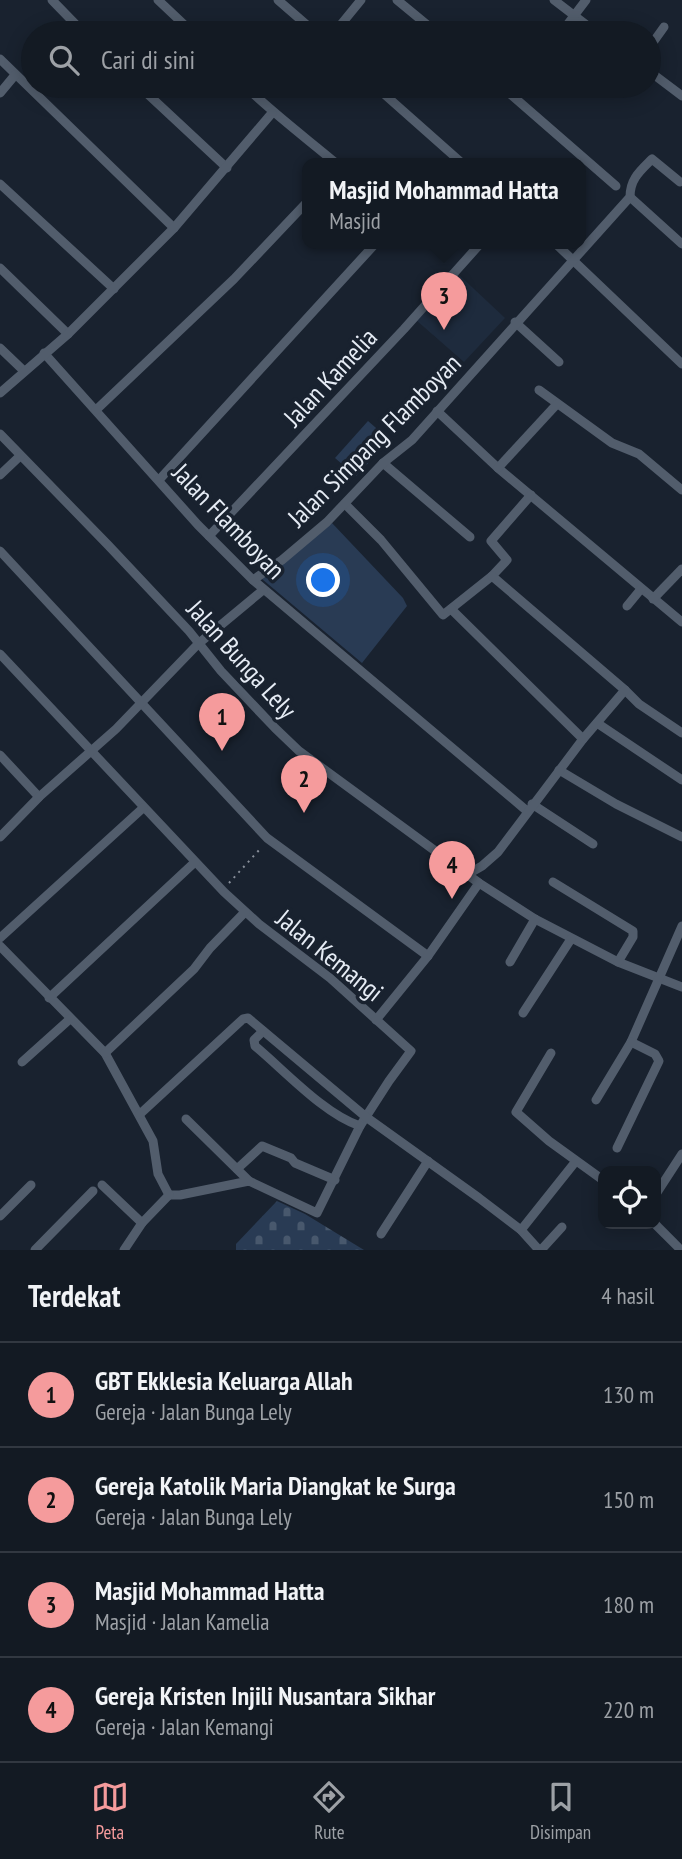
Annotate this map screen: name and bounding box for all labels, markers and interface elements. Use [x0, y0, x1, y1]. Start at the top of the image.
search box [21, 21, 661, 98]
icon: search [45, 41, 83, 79]
text: Cari di sini [101, 43, 195, 76]
popup [302, 158, 586, 249]
text: Masjid Mohammad Hatta [329, 173, 559, 206]
text: Masjid [329, 206, 381, 235]
pin: 3 [421, 272, 467, 330]
street label: Jalan Kamelia [275, 321, 384, 434]
street label: Jalan Simpang Flamboyan [280, 346, 468, 534]
street label: Jalan Flamboyan [165, 456, 292, 586]
your location [306, 563, 340, 597]
street label: Jalan Bunga Lely [179, 592, 304, 725]
pin: 1 [199, 693, 245, 751]
pin: 2 [281, 755, 327, 813]
pin: 4 [429, 841, 475, 899]
street label: Jalan Kemangi [269, 901, 390, 1008]
map controls [598, 1166, 661, 1229]
button: locate [598, 1166, 661, 1229]
text: Terdekat [28, 1276, 120, 1315]
text: 4 hasil [601, 1281, 654, 1310]
text: GBT Ekklesia Keluarga Allah [95, 1364, 353, 1397]
text: 1 [46, 1380, 57, 1409]
text: 130 m [603, 1380, 654, 1409]
text: Gereja · Jalan Bunga Lely [95, 1397, 292, 1426]
text: Gereja Katolik Maria Diangkat ke Surga [95, 1469, 456, 1502]
text: 2 [46, 1485, 57, 1514]
text: 150 m [603, 1485, 654, 1514]
text: Gereja · Jalan Bunga Lely [95, 1502, 292, 1531]
text: Masjid Mohammad Hatta [95, 1574, 324, 1607]
text: 3 [46, 1590, 57, 1619]
text: 180 m [603, 1590, 654, 1619]
text: Masjid · Jalan Kamelia [95, 1607, 270, 1636]
text: Gereja Kristen Injili Nusantara Sikhar [95, 1679, 435, 1712]
text: 4 [46, 1695, 57, 1724]
text: 220 m [603, 1695, 654, 1724]
text: Gereja · Jalan Kemangi [95, 1712, 274, 1741]
tab: Peta [91, 1778, 129, 1844]
tab: Rute [310, 1778, 348, 1844]
tab: Disimpan [530, 1778, 591, 1844]

